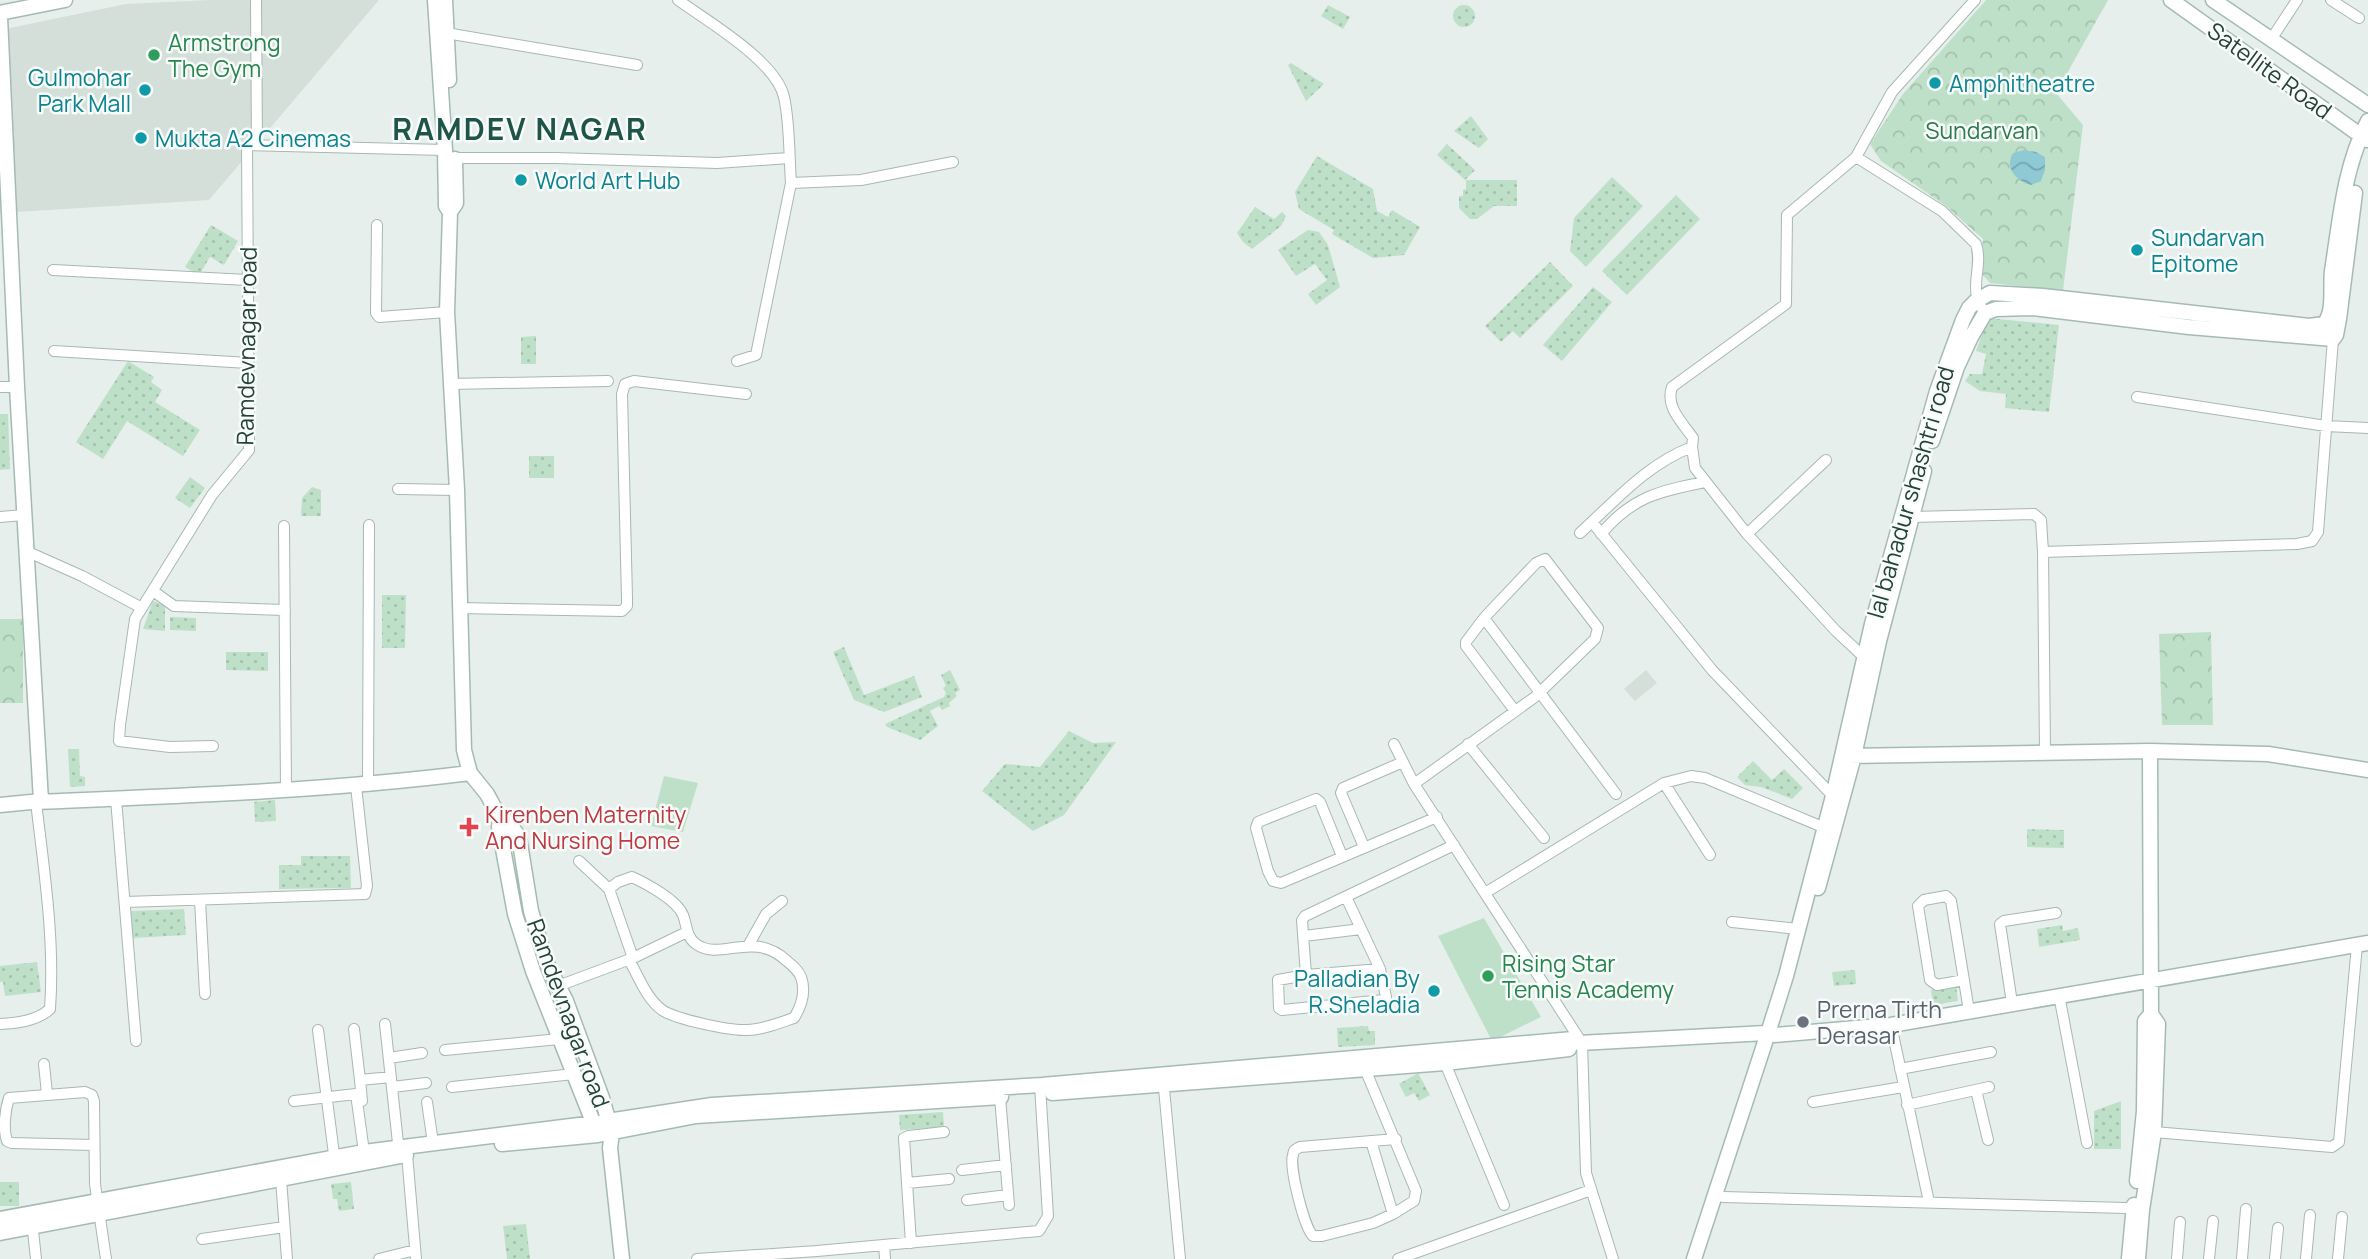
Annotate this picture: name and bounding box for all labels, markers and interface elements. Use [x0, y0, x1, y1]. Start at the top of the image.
street label: Satellite Road [2201, 14, 2339, 126]
place label: Armstrong The Gym [168, 26, 281, 84]
marker: Armstrong The Gym [146, 47, 162, 63]
place label: Gulmohar Park Mall [28, 61, 131, 119]
place label: Amphitheatre [1949, 67, 2095, 99]
marker: Amphitheatre [1927, 75, 1943, 91]
marker: Gulmohar Park Mall [137, 82, 153, 98]
district label: RAMDEV NAGAR [392, 108, 648, 149]
park label: Sundarvan [1925, 114, 2039, 146]
place label: Mukta A2 Cinemas [155, 122, 351, 154]
marker: Mukta A2 Cinemas [133, 130, 149, 146]
place label: World Art Hub [535, 164, 680, 196]
marker: World Art Hub [513, 172, 529, 188]
place label: Sundarvan Epitome [2151, 221, 2265, 279]
marker: Sundarvan Epitome [2129, 242, 2145, 258]
street label: Ramdevnagar road [228, 246, 264, 446]
street label: lal bahadur shashtri road [1859, 362, 1961, 622]
place label: Kirenben Maternity And Nursing Home [485, 798, 686, 856]
marker: Kirenben Maternity And Nursing Home [459, 817, 479, 837]
street label: Ramdevnagar road [520, 914, 618, 1112]
place label: Rising Star Tennis Academy [1502, 947, 1674, 1005]
place label: Palladian By R.Sheladia [1294, 962, 1420, 1020]
marker: Rising Star Tennis Academy [1480, 968, 1496, 984]
marker: Palladian By R.Sheladia [1426, 983, 1442, 999]
place label: Prerna Tirth Derasar [1817, 993, 1942, 1051]
marker: Prerna Tirth Derasar [1795, 1014, 1811, 1030]

